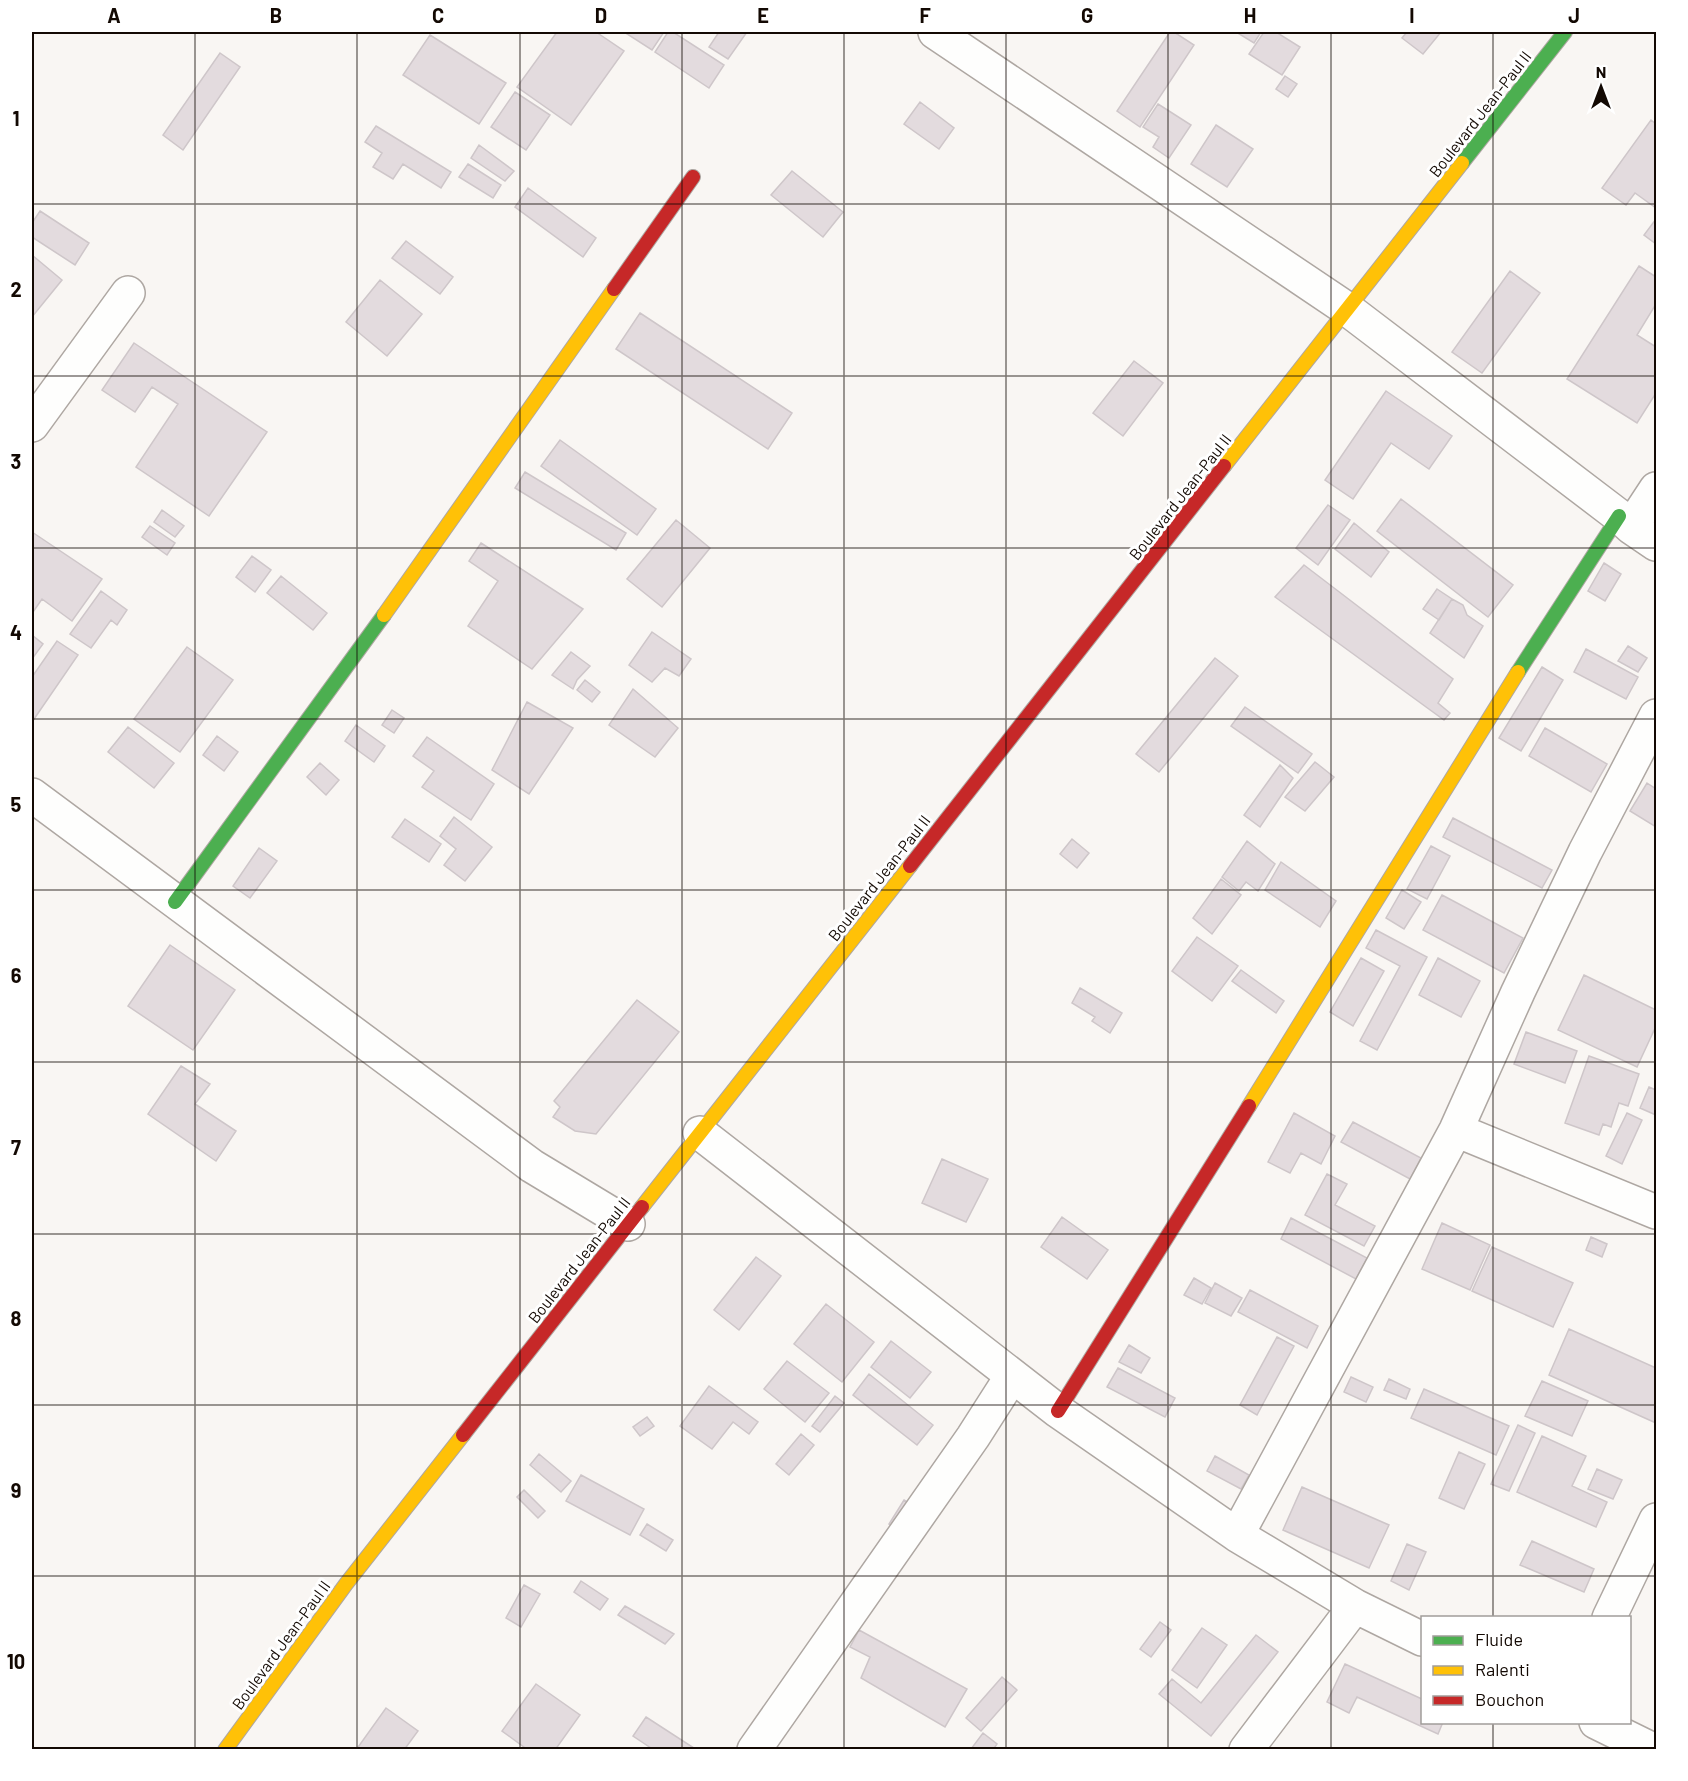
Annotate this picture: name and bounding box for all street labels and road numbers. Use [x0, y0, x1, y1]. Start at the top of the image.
street label: Boulevard Jean-Paul II [1425, 47, 1535, 180]
street label: Boulevard Jean-Paul II [1125, 430, 1235, 563]
street label: Boulevard Jean-Paul II [824, 811, 934, 944]
street label: Boulevard Jean-Paul II [524, 1193, 634, 1326]
street label: Boulevard Jean-Paul II [227, 1577, 334, 1713]

